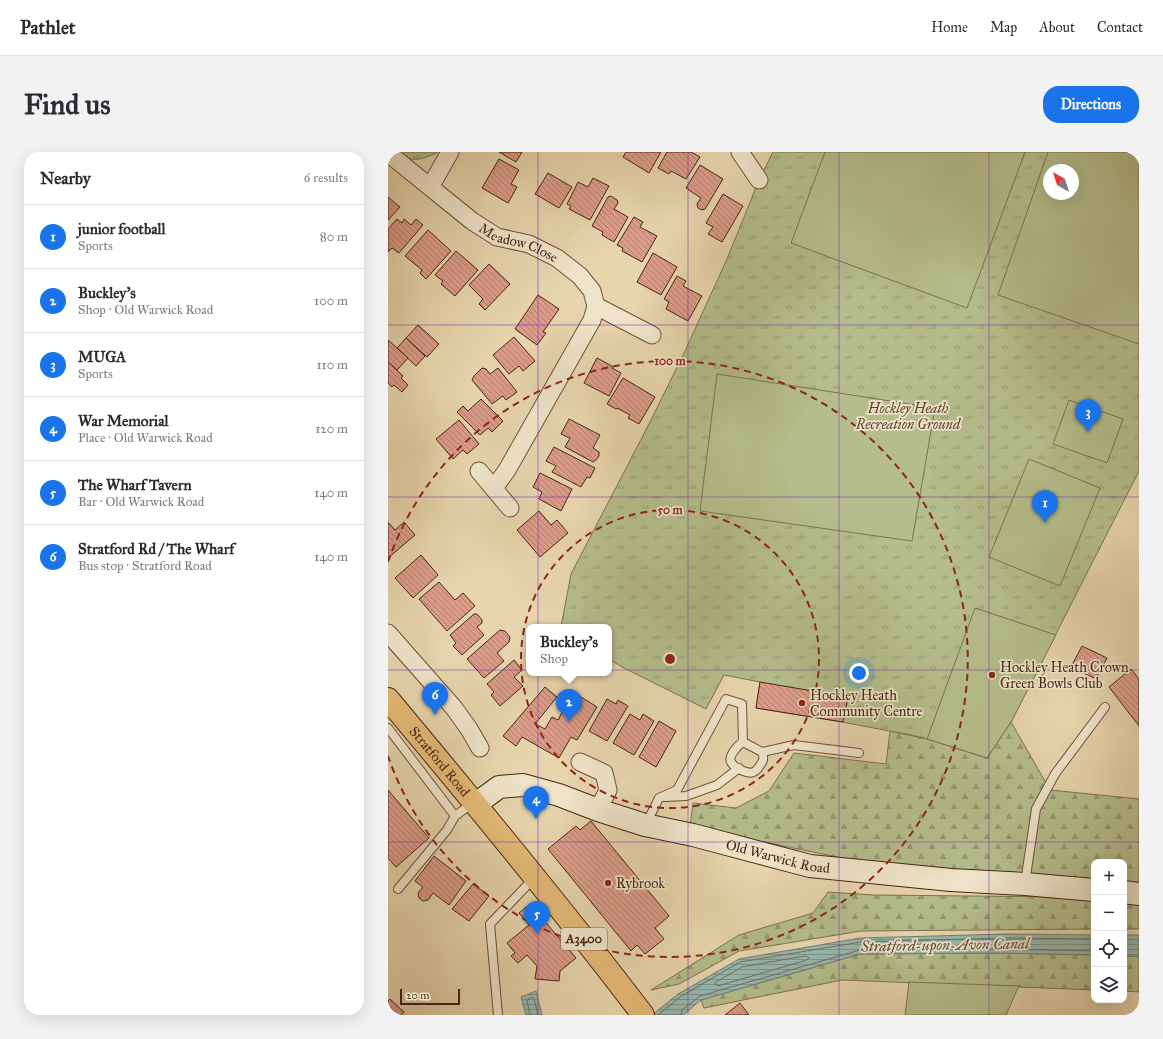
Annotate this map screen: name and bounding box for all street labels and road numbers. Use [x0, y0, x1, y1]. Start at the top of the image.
street label: Meadow Close [476, 219, 561, 266]
street label: Stratford Road [406, 723, 474, 800]
street label: Old Warwick Road [724, 836, 831, 876]
road number: A3400 [561, 928, 607, 950]

